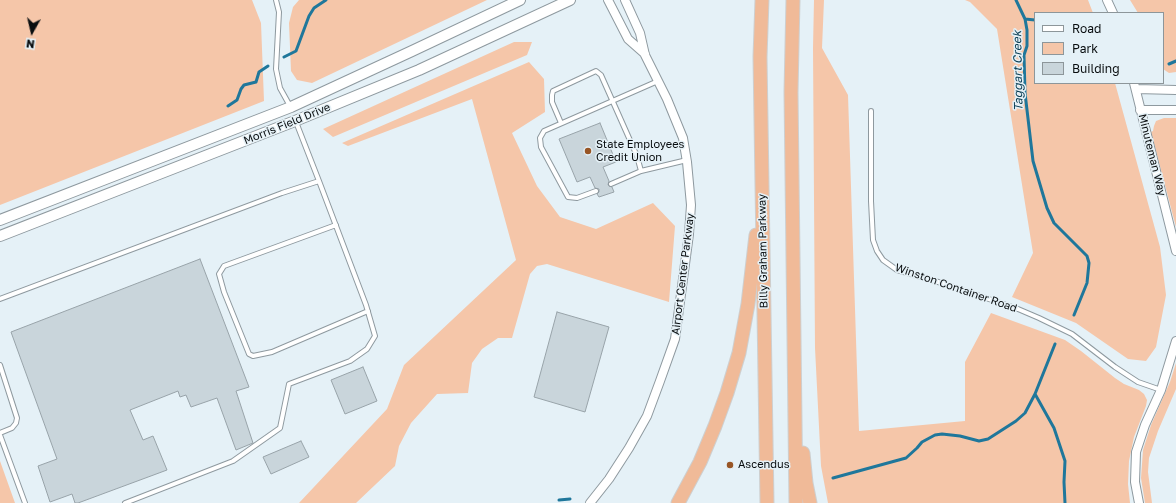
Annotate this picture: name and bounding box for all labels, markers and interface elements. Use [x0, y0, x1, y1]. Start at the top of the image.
north arrow [12, 12, 52, 52]
legend [1034, 12, 1164, 84]
text: Road [1072, 21, 1101, 36]
water label: Taggart Creek [1010, 30, 1026, 112]
text: N [25, 37, 35, 51]
text: Park [1072, 41, 1098, 56]
text: Building [1072, 61, 1120, 76]
street label: Morris Field Drive [242, 101, 332, 147]
street label: Minuteman Way [1135, 112, 1169, 198]
place label: State Employees Credit Union [596, 138, 684, 164]
marker: State Employees Credit Union [583, 146, 593, 156]
street label: Billy Graham Parkway [755, 194, 771, 308]
street label: Airport Center Parkway [669, 212, 697, 336]
street label: Winston Container Road [893, 261, 1019, 315]
place label: Ascendus [738, 458, 790, 472]
marker: Ascendus [725, 460, 735, 470]

